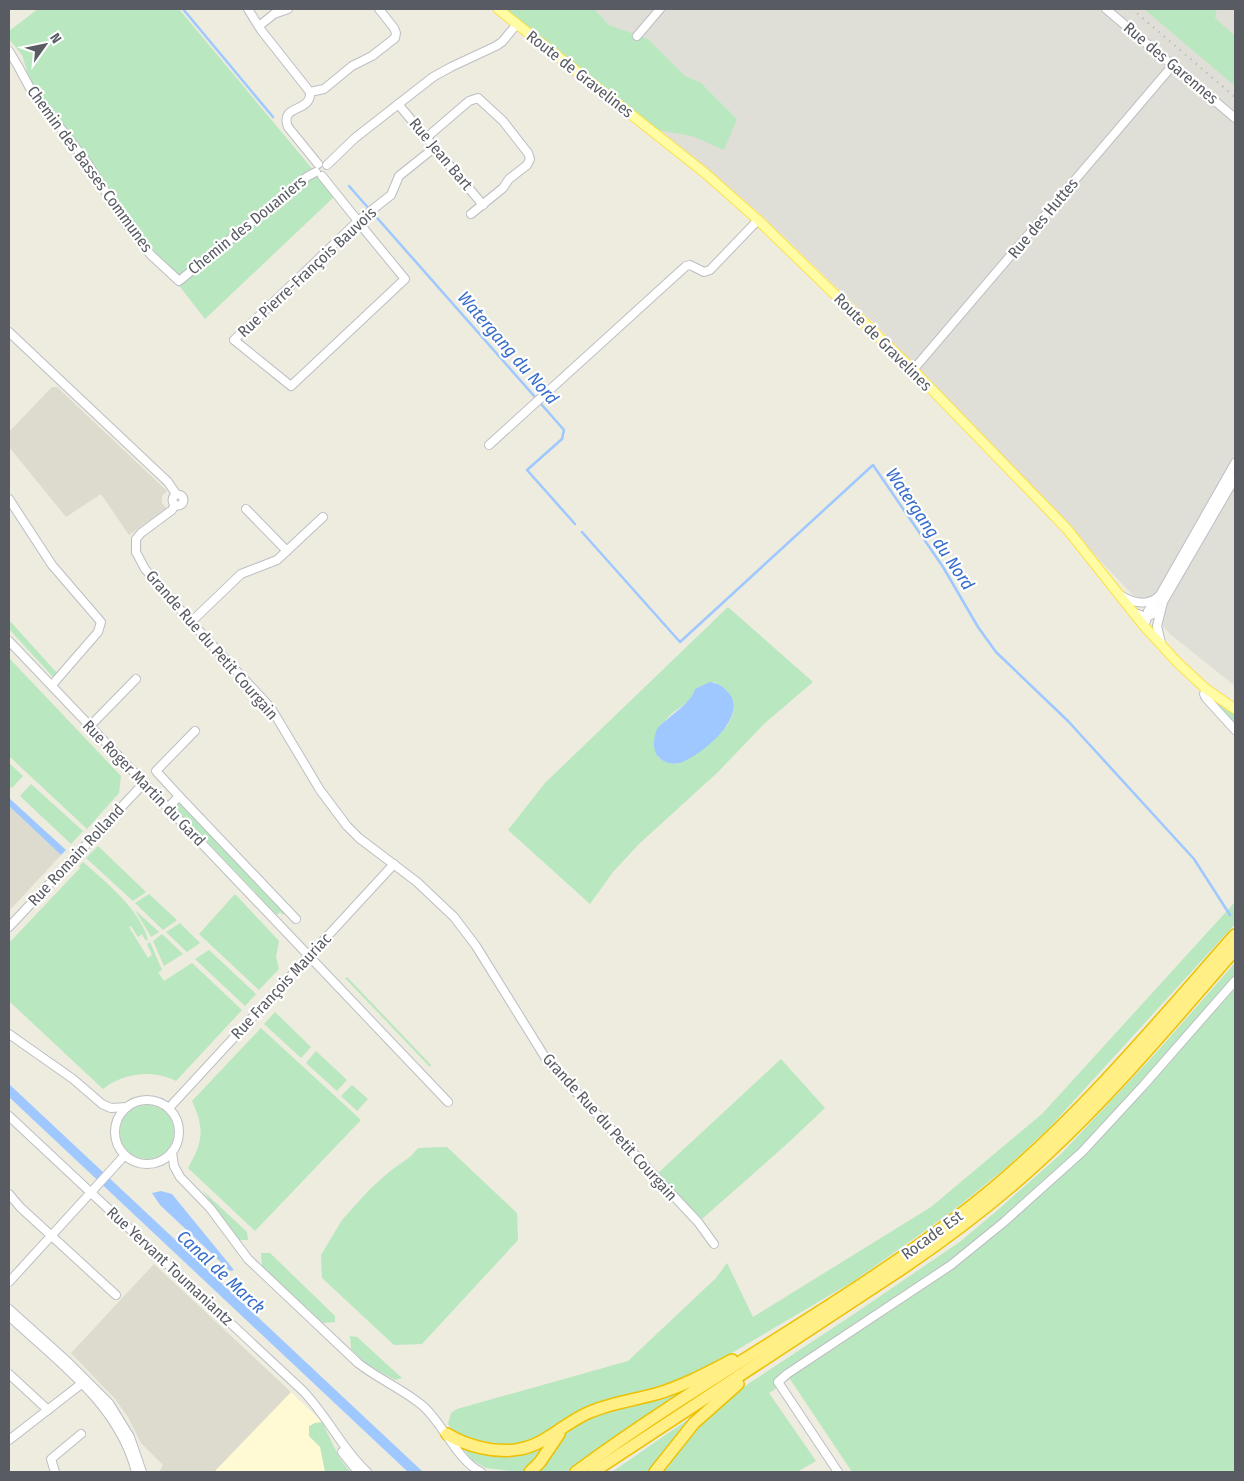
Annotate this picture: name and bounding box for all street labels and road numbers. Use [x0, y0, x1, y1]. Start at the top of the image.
street label: Rue des Garennes [1120, 18, 1222, 108]
street label: Route de Gravelines [523, 26, 637, 122]
street label: Chemin des Basses Communes [23, 82, 157, 256]
street label: Rue Jean Bart [405, 114, 477, 195]
street label: Chemin des Douaniers [184, 171, 310, 278]
street label: Rue des Huttes [1004, 174, 1082, 262]
street label: Rue Pierre-François Bauvois [234, 203, 380, 341]
street label: Route de Gravelines [830, 289, 936, 395]
street label: Grande Rue du Petit Courgain [142, 566, 282, 724]
street label: Rue Roger Martin du Gard [79, 716, 209, 850]
street label: Rue Romain Rolland [24, 800, 128, 910]
street label: Rue François Mauriac [227, 929, 335, 1043]
street label: Grande Rue du Petit Courgain [539, 1049, 681, 1205]
street label: Rue Yervant Toumaniantz [103, 1203, 237, 1329]
street label: Rocade Est [898, 1206, 967, 1264]

